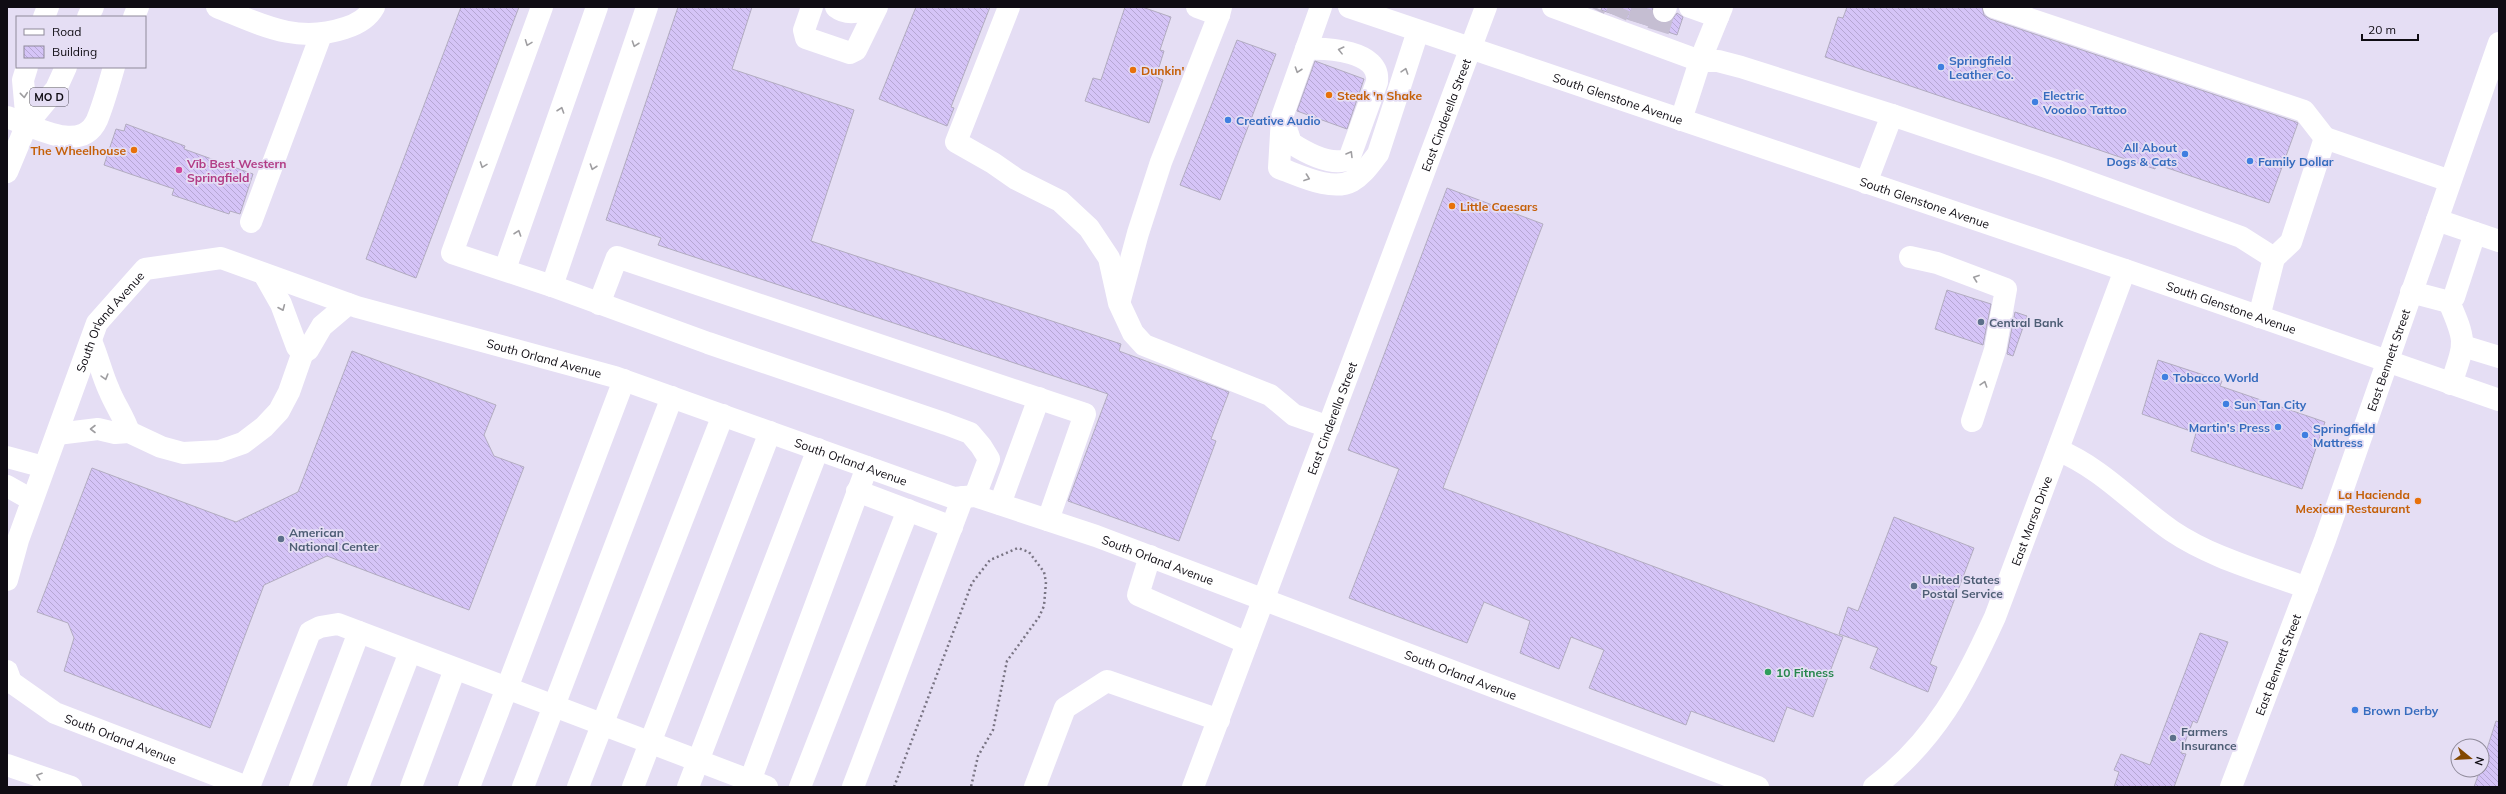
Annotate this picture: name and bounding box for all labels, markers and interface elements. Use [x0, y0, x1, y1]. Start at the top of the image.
legend [16, 16, 146, 68]
scale bar [2362, 16, 2418, 42]
text: 20 m [2368, 22, 2396, 37]
text: Road [52, 24, 81, 39]
one-way arrow [525, 40, 533, 47]
one-way arrow [631, 40, 639, 47]
text: Building [52, 44, 97, 59]
one-way arrow [1338, 47, 1344, 55]
place label: Springfield Leather Co. [1949, 53, 2014, 82]
street label: East Cinderella Street [1417, 56, 1473, 173]
marker: Springfield Leather Co. [1936, 62, 1946, 72]
place label: Dunkin' [1141, 63, 1185, 78]
marker: Dunkin' [1128, 65, 1138, 75]
one-way arrow [1295, 67, 1303, 74]
one-way arrow [1401, 67, 1409, 74]
street label: South Glenstone Avenue [1551, 69, 1685, 127]
road number: MO D [30, 88, 68, 106]
place label: Steak 'n Shake [1337, 88, 1422, 103]
place label: Electric Voodoo Tattoo [2042, 88, 2127, 117]
marker: Steak 'n Shake [1324, 90, 1334, 100]
one-way arrow [19, 92, 28, 98]
marker: Electric Voodoo Tattoo [2030, 97, 2040, 107]
one-way arrow [556, 107, 565, 114]
place label: Creative Audio [1236, 113, 1321, 128]
marker: Creative Audio [1223, 115, 1233, 125]
place label: All About Dogs & Cats [2106, 140, 2177, 169]
place label: The Wheelhouse [30, 143, 126, 158]
marker: The Wheelhouse [129, 145, 139, 155]
marker: All About Dogs & Cats [2180, 149, 2190, 159]
one-way arrow [1346, 151, 1353, 158]
place label: Family Dollar [2258, 154, 2334, 169]
place label: Vīb Best Western Springfield [186, 156, 286, 185]
marker: Family Dollar [2245, 156, 2255, 166]
one-way arrow [479, 162, 487, 169]
one-way arrow [589, 163, 597, 170]
marker: Vīb Best Western Springfield [174, 165, 184, 175]
one-way arrow [1303, 173, 1310, 182]
street label: South Glenstone Avenue [1858, 173, 1992, 231]
place label: Little Caesars [1460, 199, 1538, 214]
marker: Little Caesars [1447, 201, 1457, 211]
one-way arrow [513, 229, 521, 236]
street label: South Orland Avenue [72, 268, 147, 374]
one-way arrow [1972, 274, 1979, 282]
street label: South Glenstone Avenue [2165, 278, 2298, 336]
one-way arrow [277, 304, 285, 312]
street label: East Bennett Street [2363, 307, 2413, 413]
place label: Central Bank [1989, 315, 2064, 330]
marker: Central Bank [1976, 317, 1986, 327]
street label: South Orland Avenue [485, 335, 603, 381]
street label: East Cinderella Street [1304, 360, 1360, 477]
place label: Tobacco World [2173, 370, 2259, 385]
marker: Tobacco World [2160, 372, 2170, 382]
one-way arrow [100, 374, 109, 381]
one-way arrow [1979, 380, 1988, 387]
place label: Sun Tan City [2234, 397, 2307, 412]
marker: Sun Tan City [2221, 399, 2231, 409]
place label: Martin's Press [2189, 420, 2270, 435]
place label: Springfield Mattress [2313, 421, 2375, 450]
marker: Martin's Press [2273, 422, 2283, 432]
one-way arrow [90, 425, 96, 433]
marker: Springfield Mattress [2300, 430, 2310, 440]
street label: South Orland Avenue [793, 434, 909, 488]
street label: East Marsa Drive [2007, 474, 2055, 568]
place label: La Hacienda Mexican Restaurant [2296, 487, 2410, 516]
marker: La Hacienda Mexican Restaurant [2413, 496, 2423, 506]
place label: American National Center [289, 525, 379, 554]
street label: South Orland Avenue [1100, 531, 1216, 587]
marker: American National Center [276, 534, 286, 544]
place label: United States Postal Service [1922, 572, 2003, 601]
marker: United States Postal Service [1909, 581, 1919, 591]
street label: East Bennett Street [2251, 612, 2304, 717]
street label: South Orland Avenue [1403, 646, 1519, 702]
place label: 10 Fitness [1776, 665, 1834, 680]
marker: 10 Fitness [1763, 667, 1773, 677]
place label: Brown Derby [2363, 703, 2439, 718]
marker: Brown Derby [2350, 705, 2360, 715]
street label: South Orland Avenue [63, 710, 179, 767]
place label: Farmers Insurance [2181, 724, 2237, 753]
marker: Farmers Insurance [2168, 733, 2178, 743]
north arrow [2450, 738, 2490, 778]
text: N [2472, 755, 2487, 767]
one-way arrow [35, 772, 42, 781]

